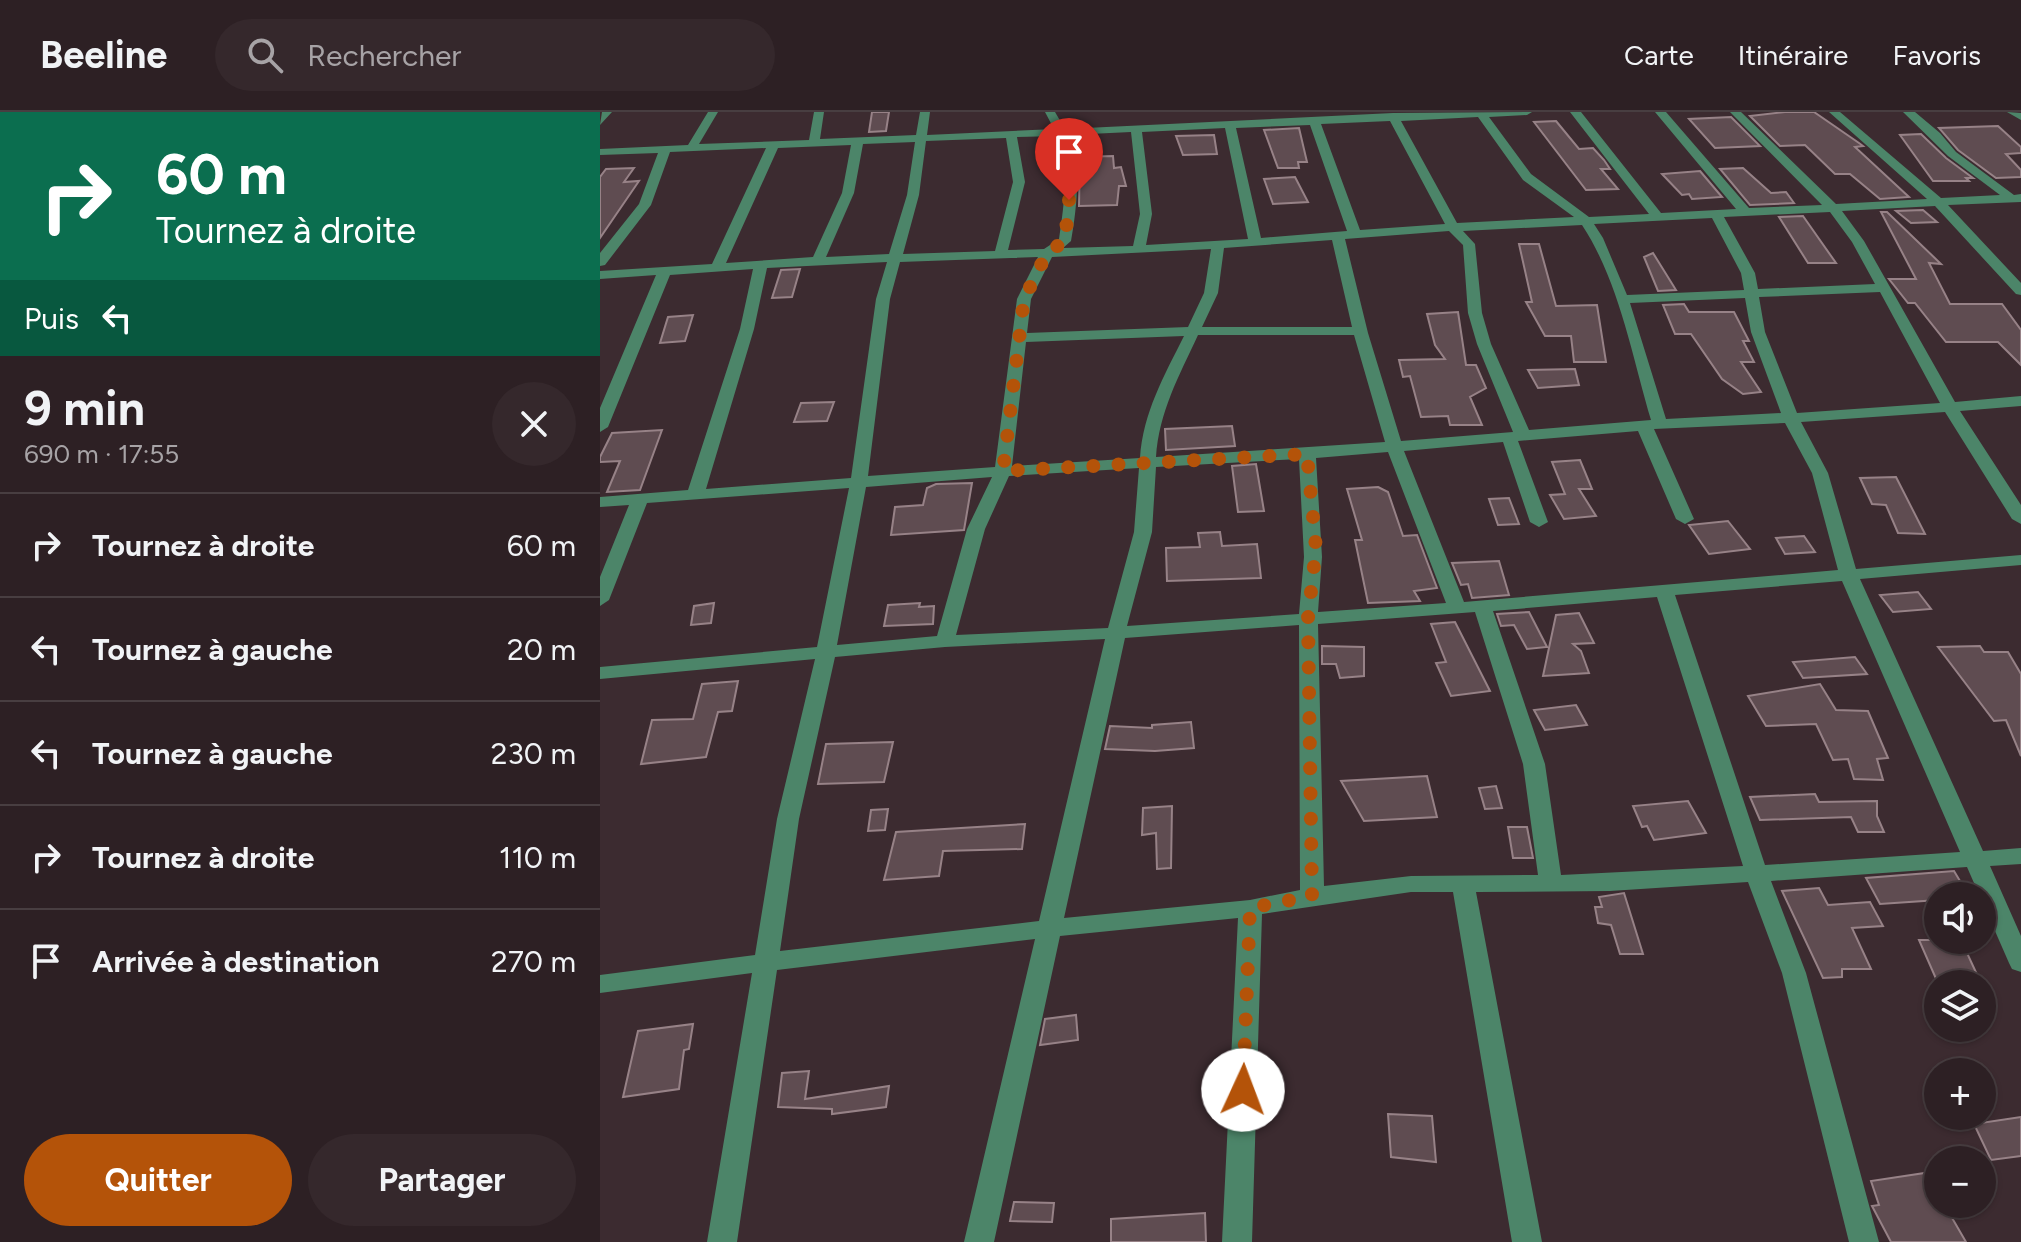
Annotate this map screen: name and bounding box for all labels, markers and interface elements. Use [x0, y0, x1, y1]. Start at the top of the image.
search box [215, 19, 775, 91]
text: Beeline [40, 32, 167, 78]
icon: search [243, 33, 287, 77]
text: Rechercher [307, 37, 461, 74]
text: Carte [1624, 38, 1694, 72]
text: Itinéraire [1738, 38, 1848, 72]
text: Favoris [1892, 38, 1981, 72]
pin [1035, 118, 1103, 200]
icon: arrive [1047, 130, 1091, 174]
text: 60 m [156, 141, 287, 208]
icon: right [24, 144, 128, 248]
text: Tournez à droite [156, 209, 416, 252]
icon: left [95, 296, 139, 340]
text: Puis [24, 300, 79, 337]
text: 9 min [24, 379, 145, 437]
button: close [492, 382, 576, 466]
text: 690 m · 17:55 [24, 438, 179, 470]
icon: right [24, 523, 68, 567]
text: Tournez à droite [92, 527, 314, 564]
text: 60 m [507, 527, 576, 564]
icon: left [24, 627, 68, 671]
text: Tournez à gauche [92, 631, 333, 668]
text: 20 m [507, 631, 576, 668]
icon: left [24, 731, 68, 775]
text: Tournez à gauche [92, 735, 333, 772]
text: 230 m [491, 735, 576, 772]
icon: right [24, 835, 68, 879]
text: Tournez à droite [92, 839, 314, 876]
text: 110 m [499, 839, 576, 876]
map controls [1924, 882, 1996, 1218]
button: sound [1924, 882, 1996, 954]
icon: arrive [24, 939, 68, 983]
text: Arrivée à destination [92, 943, 379, 980]
text: 270 m [491, 943, 576, 980]
button: layers [1924, 970, 1996, 1042]
position arrow [1201, 1048, 1285, 1132]
button: + [1924, 1058, 1996, 1130]
button: Quitter [24, 1134, 292, 1226]
button: Partager [308, 1134, 576, 1226]
button: − [1924, 1146, 1996, 1218]

